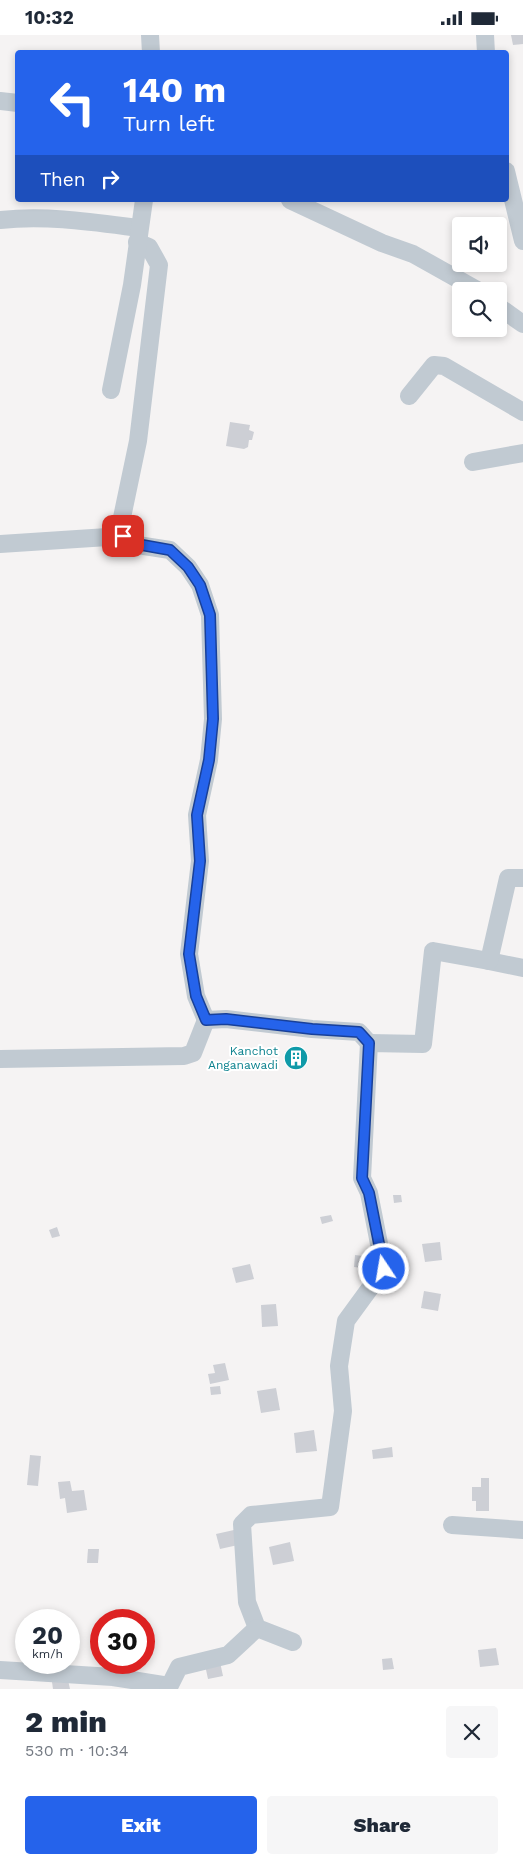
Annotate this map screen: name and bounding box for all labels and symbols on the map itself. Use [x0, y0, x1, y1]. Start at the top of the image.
pin [102, 515, 144, 557]
place label: Kanchot Anganawadi [208, 1044, 278, 1072]
building icon: Kanchot Anganawadi [283, 1045, 309, 1071]
position arrow [357, 1242, 409, 1294]
speed limit sign: 30 [90, 1609, 155, 1674]

